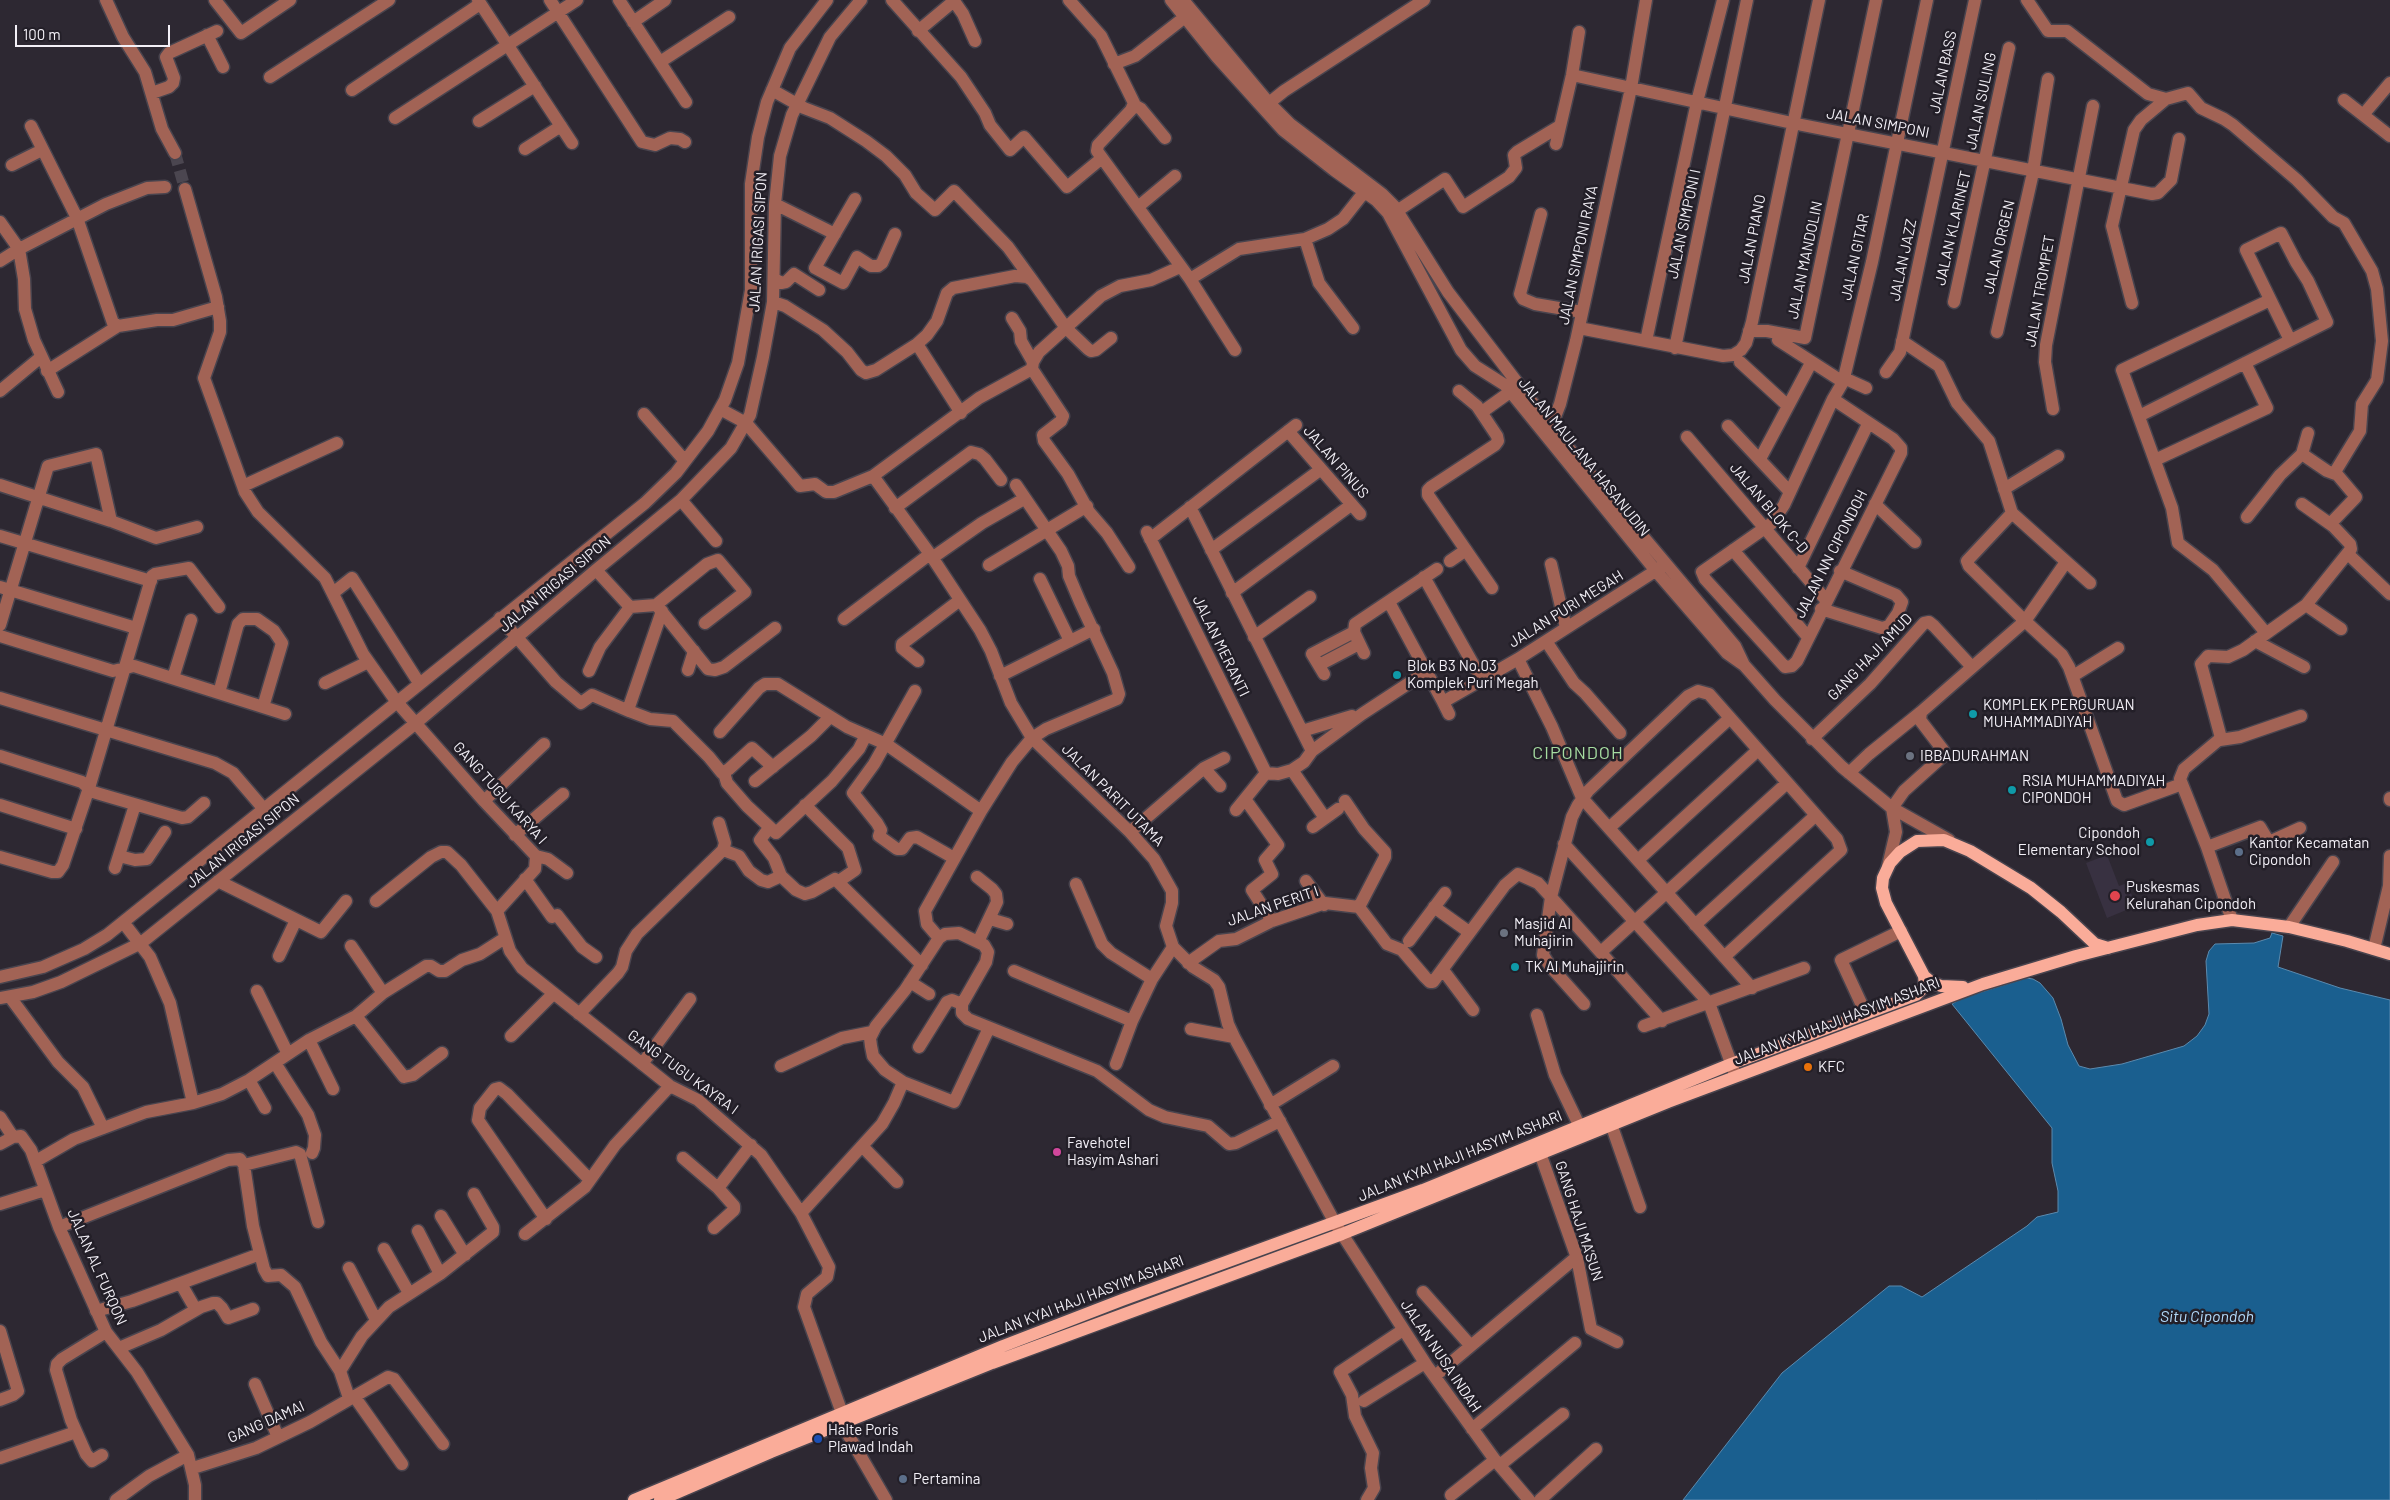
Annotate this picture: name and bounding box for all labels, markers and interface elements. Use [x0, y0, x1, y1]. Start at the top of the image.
scale bar [18, 15, 172, 47]
text: 100 m [23, 25, 61, 43]
street label: JALAN BASS [1925, 29, 1961, 115]
street label: JALAN SULING [1962, 51, 2000, 151]
street label: JALAN SIMPONI [1825, 104, 1931, 142]
street label: JALAN SIMPONI I [1664, 168, 1704, 280]
street label: JALAN KLARINET [1931, 169, 1975, 287]
street label: JALAN IRIGASI SIPON [745, 171, 771, 313]
street label: JALAN SIMPONI RAYA [1554, 184, 1602, 326]
street label: JALAN PIANO [1735, 193, 1769, 285]
street label: JALAN ORGEN [1979, 198, 2019, 296]
street label: JALAN MANDOLIN [1784, 199, 1826, 321]
street label: JALAN GITAR [1837, 212, 1873, 302]
street label: JALAN JAZZ [1886, 217, 1920, 303]
street label: JALAN TROMPET [2021, 234, 2059, 348]
street label: JALAN MAULANA HASANUDIN [1515, 374, 1653, 540]
street label: JALAN PINUS [1300, 422, 1372, 502]
street label: JALAN BLOK C-D [1726, 459, 1812, 557]
street label: JALAN NN CIPONDOH [1791, 487, 1871, 621]
street label: JALAN IRIGASI SIPON [495, 532, 615, 636]
street label: JALAN PURI MEGAH [1505, 567, 1627, 651]
street label: JALAN MERANTI [1189, 593, 1253, 699]
street label: GANG HAJI AMUD [1824, 610, 1916, 704]
place label: Blok B3 No.03 Komplek Puri Megah [1407, 657, 1538, 692]
marker: Blok B3 No.03 Komplek Puri Megah [1391, 669, 1403, 681]
place label: KOMPLEK PERGURUAN MUHAMMADIYAH [1983, 696, 2135, 731]
marker: KOMPLEK PERGURUAN MUHAMMADIYAH [1967, 708, 1979, 720]
street label: GANG TUGU KARYA I [449, 738, 551, 848]
street label: JALAN PARIT UTAMA [1058, 740, 1168, 850]
district label: CIPONDOH [1531, 742, 1625, 764]
place label: IBBADURAHMAN [1920, 747, 2029, 765]
marker: IBBADURAHMAN [1904, 750, 1916, 762]
place label: RSIA MUHAMMADIYAH CIPONDOH [2022, 772, 2165, 807]
marker: RSIA MUHAMMADIYAH CIPONDOH [2006, 784, 2018, 796]
street label: JALAN IRIGASI SIPON [183, 790, 303, 892]
place label: Cipondoh Elementary School [2018, 824, 2140, 859]
place label: Kantor Kecamatan Cipondoh [2249, 834, 2369, 869]
marker: Cipondoh Elementary School [2144, 836, 2156, 848]
marker: Kantor Kecamatan Cipondoh [2233, 846, 2245, 858]
place label: Puskesmas Kelurahan Cipondoh [2126, 878, 2256, 913]
street label: JALAN PERIT I [1225, 882, 1321, 930]
marker: Puskesmas Kelurahan Cipondoh [2108, 889, 2122, 903]
place label: Masjid Al Muhajirin [1514, 915, 1573, 950]
marker: Masjid Al Muhajirin [1498, 927, 1510, 939]
place label: TK Al Muhajjirin [1525, 958, 1624, 976]
marker: TK Al Muhajjirin [1509, 961, 1521, 973]
street label: JALAN KYAI HAJI HASYIM ASHARI [1732, 973, 1942, 1069]
street label: GANG TUGU KAYRA I [624, 1026, 742, 1118]
place label: KFC [1818, 1058, 1845, 1076]
marker: KFC [1802, 1061, 1814, 1073]
street label: JALAN KYAI HAJI HASYIM ASHARI [1355, 1107, 1565, 1205]
place label: Favehotel Hasyim Ashari [1067, 1134, 1159, 1169]
marker: Favehotel Hasyim Ashari [1051, 1146, 1063, 1158]
street label: GANG HAJI MA’SUN [1551, 1159, 1607, 1283]
street label: JALAN AL FURQON [63, 1206, 131, 1328]
street label: JALAN KYAI HAJI HASYIM ASHARI [976, 1251, 1186, 1347]
street label: JALAN NUSA INDAH [1397, 1296, 1485, 1416]
water label: Situ Cipondoh [2160, 1307, 2254, 1327]
street label: GANG DAMAI [225, 1397, 307, 1447]
place label: Halte Poris Plawad Indah [828, 1421, 913, 1456]
marker: Halte Poris Plawad Indah [812, 1433, 824, 1445]
place label: Pertamina [913, 1470, 980, 1488]
marker: Pertamina [897, 1473, 909, 1485]

